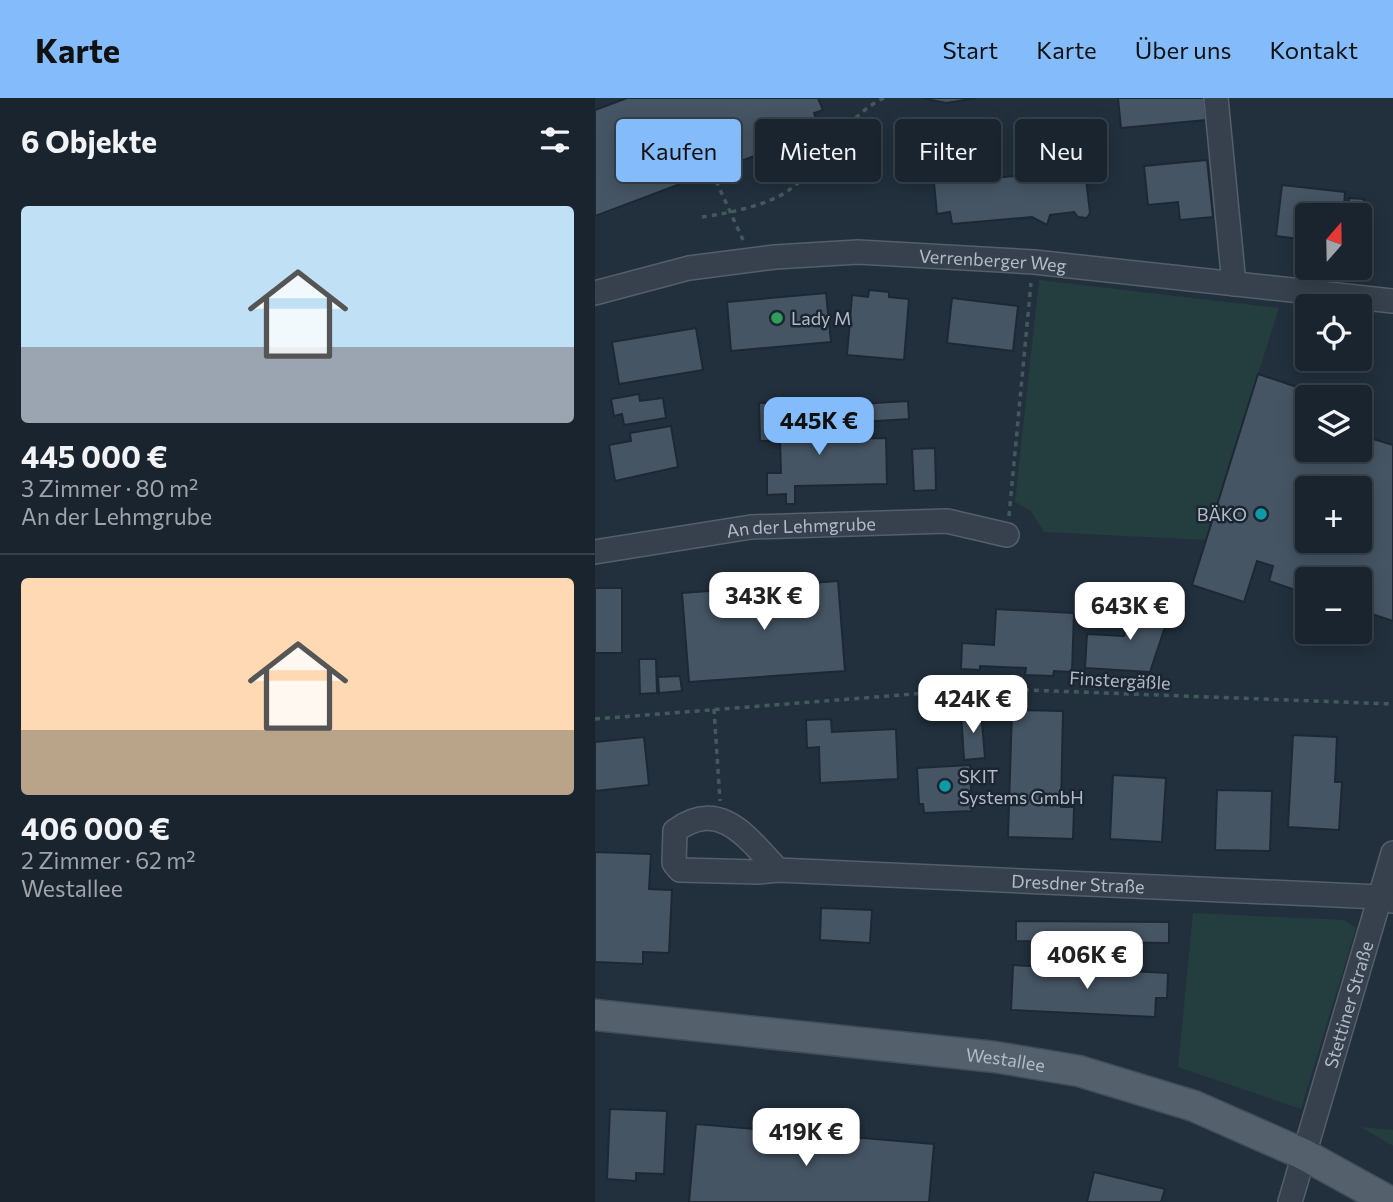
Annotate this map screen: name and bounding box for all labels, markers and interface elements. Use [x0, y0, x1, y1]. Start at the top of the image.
text: Karte [35, 29, 120, 70]
text: Start [943, 35, 998, 64]
text: Karte [1036, 35, 1097, 64]
text: Über uns [1135, 35, 1231, 64]
text: Kontakt [1269, 35, 1358, 64]
chip: Kaufen [616, 119, 741, 182]
chip: Mieten [755, 119, 881, 182]
chip: Filter [895, 119, 1001, 182]
chip: Neu [1015, 119, 1107, 182]
icon: filters [536, 121, 574, 159]
text: 6 Objekte [21, 122, 157, 159]
north arrow [1295, 203, 1372, 280]
map controls [1295, 203, 1372, 644]
street label: Verrenberger Weg [918, 244, 1068, 276]
icon: home [235, 251, 361, 377]
button: locate [1295, 294, 1372, 371]
place label: Lady M [791, 307, 851, 329]
marker: Lady M [769, 310, 785, 326]
button: layers [1295, 385, 1372, 462]
pin: 445K € [762, 398, 876, 457]
text: 445K € [780, 406, 858, 434]
text: 445 000 € [21, 437, 168, 474]
text: 3 Zimmer · 80 m² [21, 474, 198, 502]
button: + [1295, 476, 1372, 553]
text: An der Lehmgrube [21, 502, 212, 530]
place label: BÄKO [1197, 503, 1247, 525]
marker: BÄKO [1253, 506, 1269, 522]
street label: An der Lehmgrube [725, 512, 876, 542]
button: − [1295, 567, 1372, 644]
pin: 343K € [707, 573, 821, 632]
text: 343K € [725, 581, 803, 609]
pin: 643K € [1073, 582, 1187, 642]
text: 643K € [1091, 591, 1169, 619]
icon: home [235, 623, 361, 749]
street label: Finstergäßle [1069, 666, 1171, 694]
pin: 424K € [916, 676, 1030, 735]
text: 424K € [934, 684, 1012, 712]
place label: SKIT Systems GmbH [959, 765, 1084, 808]
marker: SKIT Systems GmbH [937, 778, 953, 794]
text: 406 000 € [21, 809, 170, 846]
text: 2 Zimmer · 62 m² [21, 846, 196, 874]
street label: Dresdner Straße [1011, 869, 1145, 897]
text: Westallee [21, 874, 123, 902]
pin: 406K € [1030, 932, 1144, 991]
street label: Stettiner Straße [1319, 938, 1377, 1071]
text: 406K € [1047, 940, 1127, 968]
street label: Westallee [965, 1043, 1047, 1076]
pin: 419K € [749, 1108, 863, 1168]
text: 419K € [769, 1117, 843, 1145]

